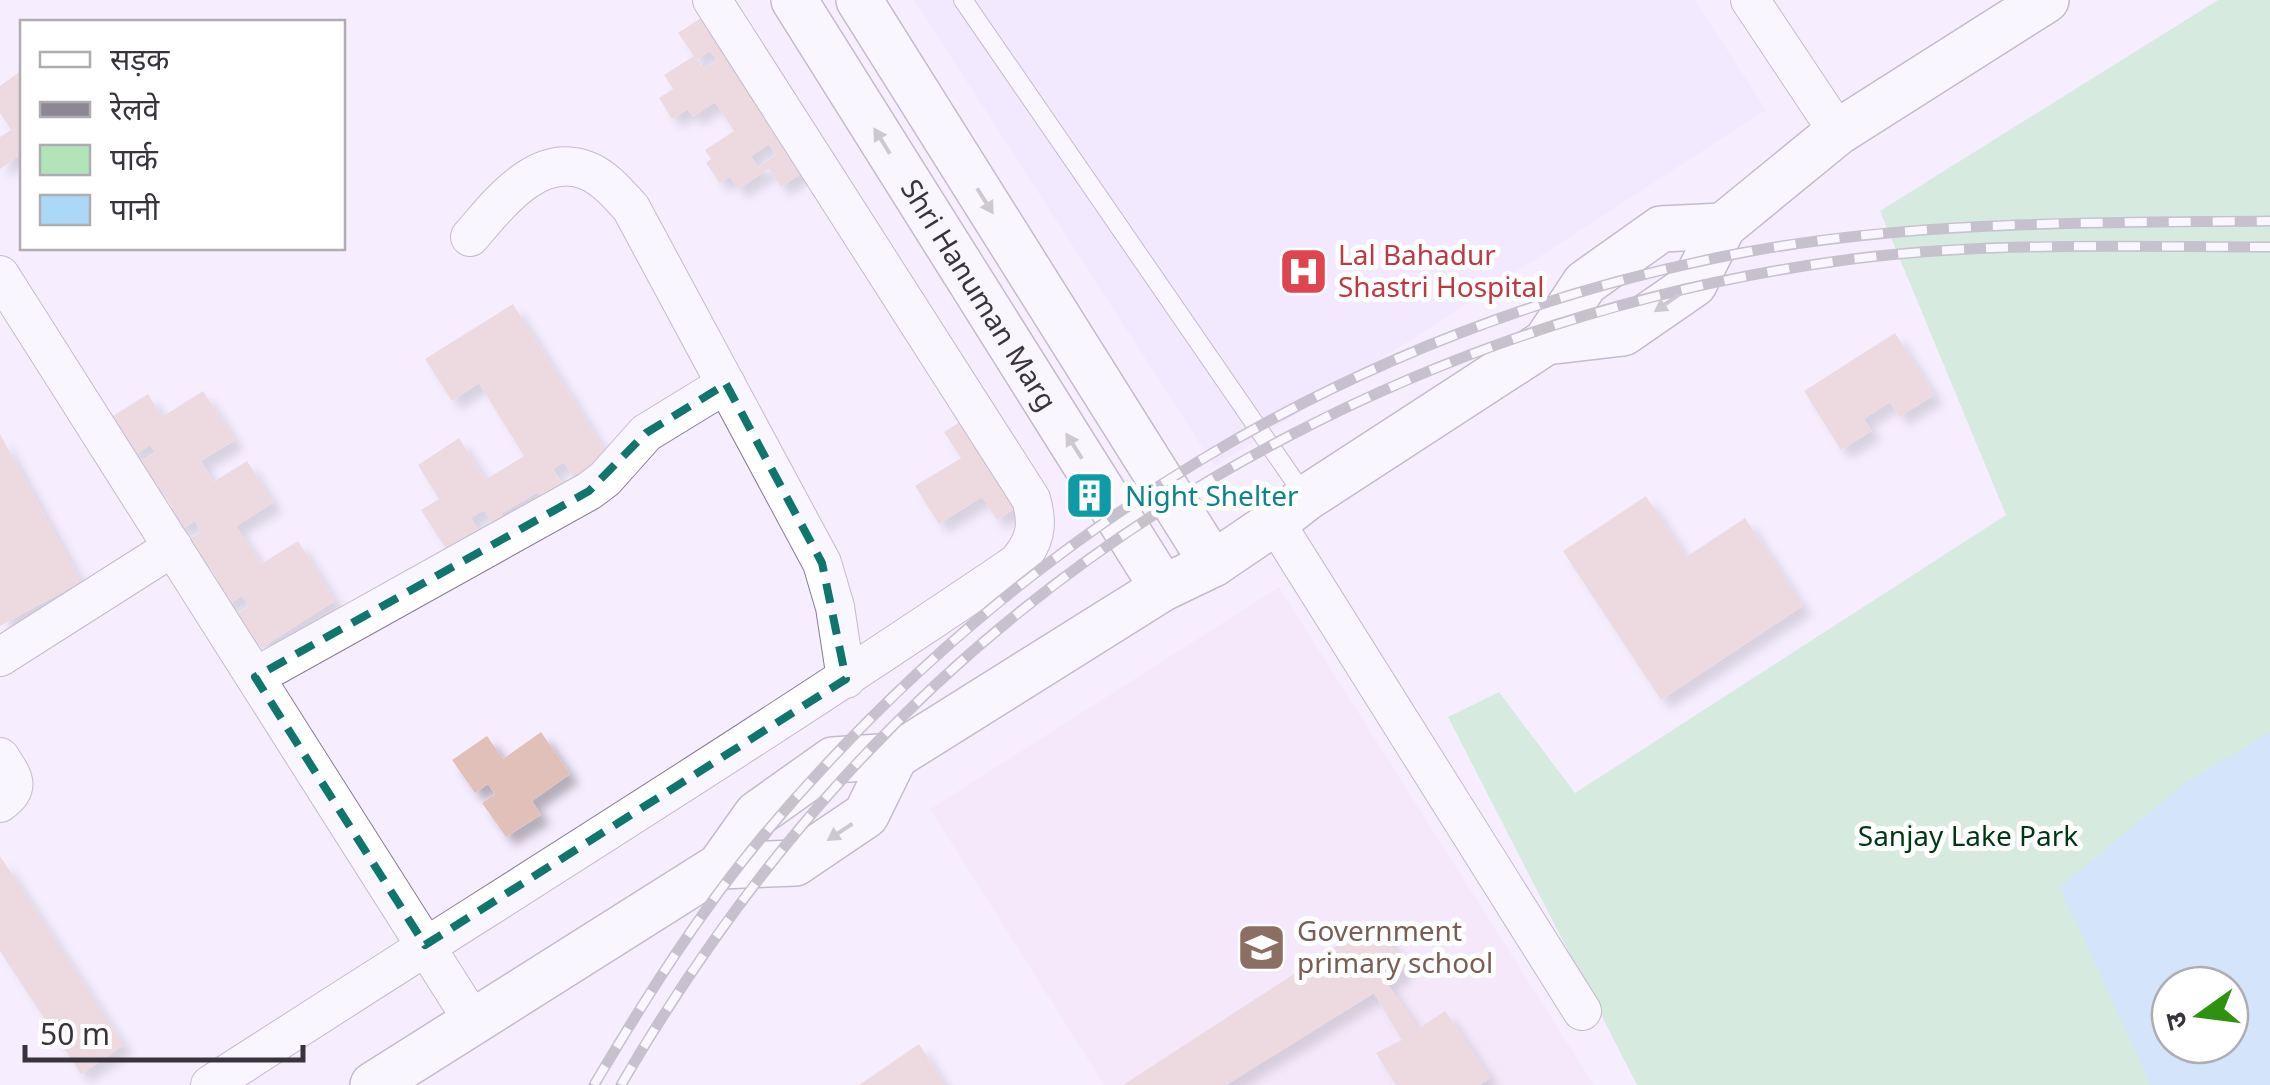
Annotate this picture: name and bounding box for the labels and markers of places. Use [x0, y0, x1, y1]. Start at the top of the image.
place label: Lal Bahadur Shastri Hospital [1338, 235, 1545, 305]
hospital icon: Lal Bahadur Shastri Hospital [1277, 245, 1329, 297]
building icon: Night Shelter [1064, 470, 1116, 522]
place label: Night Shelter [1125, 476, 1299, 514]
place label: Government primary school [1297, 911, 1493, 981]
school or university icon: Government primary school [1236, 921, 1288, 973]

